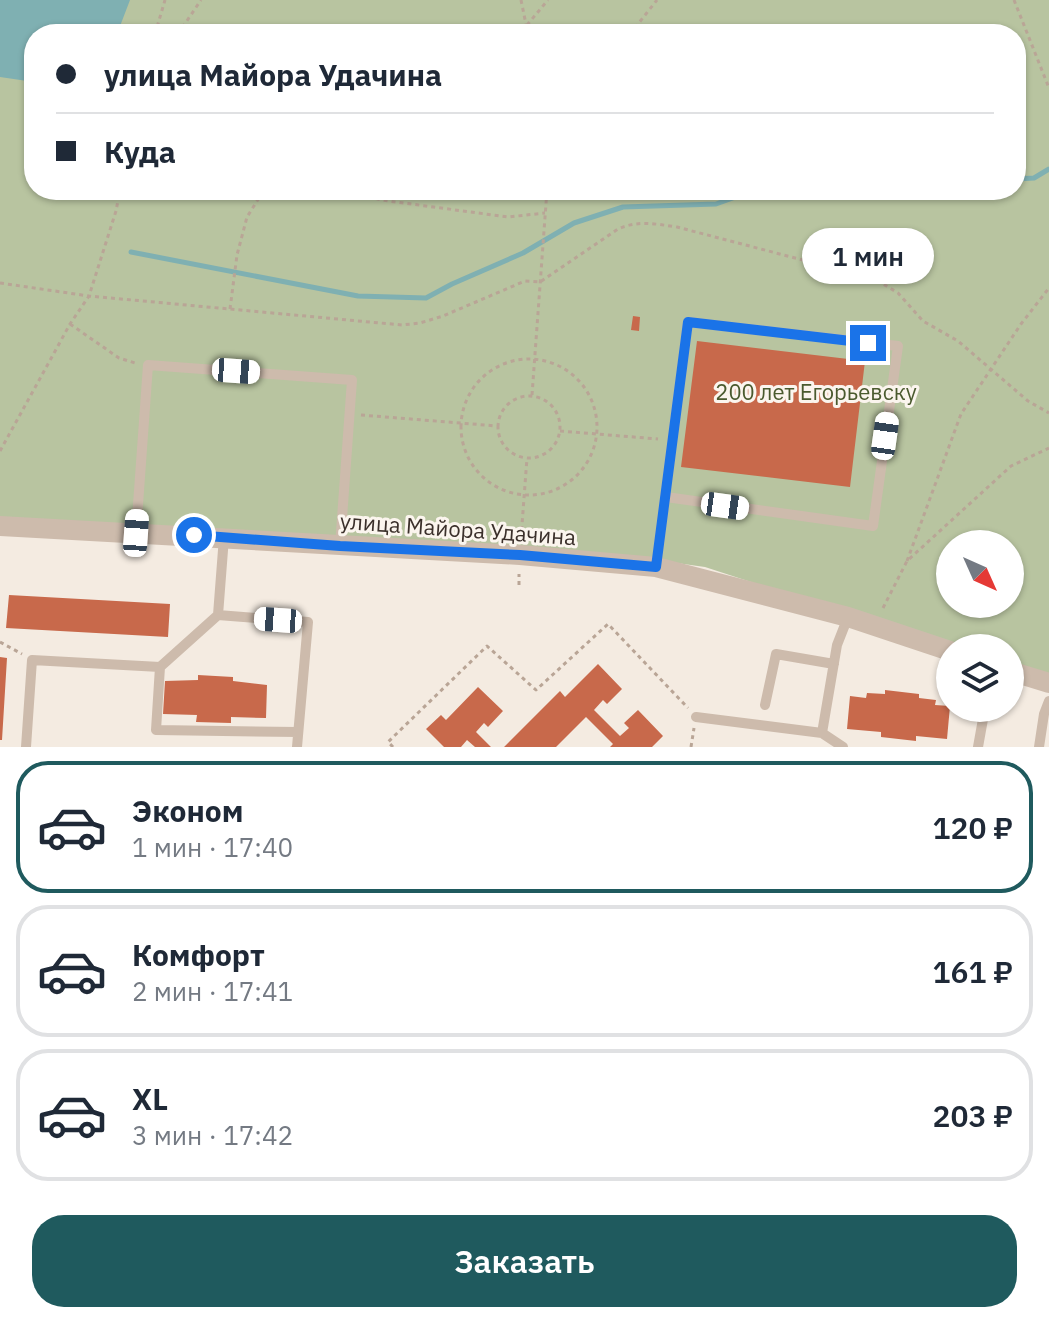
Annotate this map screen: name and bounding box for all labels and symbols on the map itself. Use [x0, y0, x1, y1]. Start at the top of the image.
callout: 1 мин [802, 227, 934, 283]
route end [850, 325, 886, 361]
car [211, 357, 261, 385]
park label: 200 лет Егорьевску [715, 377, 917, 406]
car [870, 411, 900, 461]
car [700, 491, 750, 521]
street label: улица Майора Удачина [339, 506, 577, 551]
car [122, 508, 150, 558]
route start [176, 517, 212, 553]
north arrow [936, 530, 1024, 618]
car [253, 606, 303, 634]

